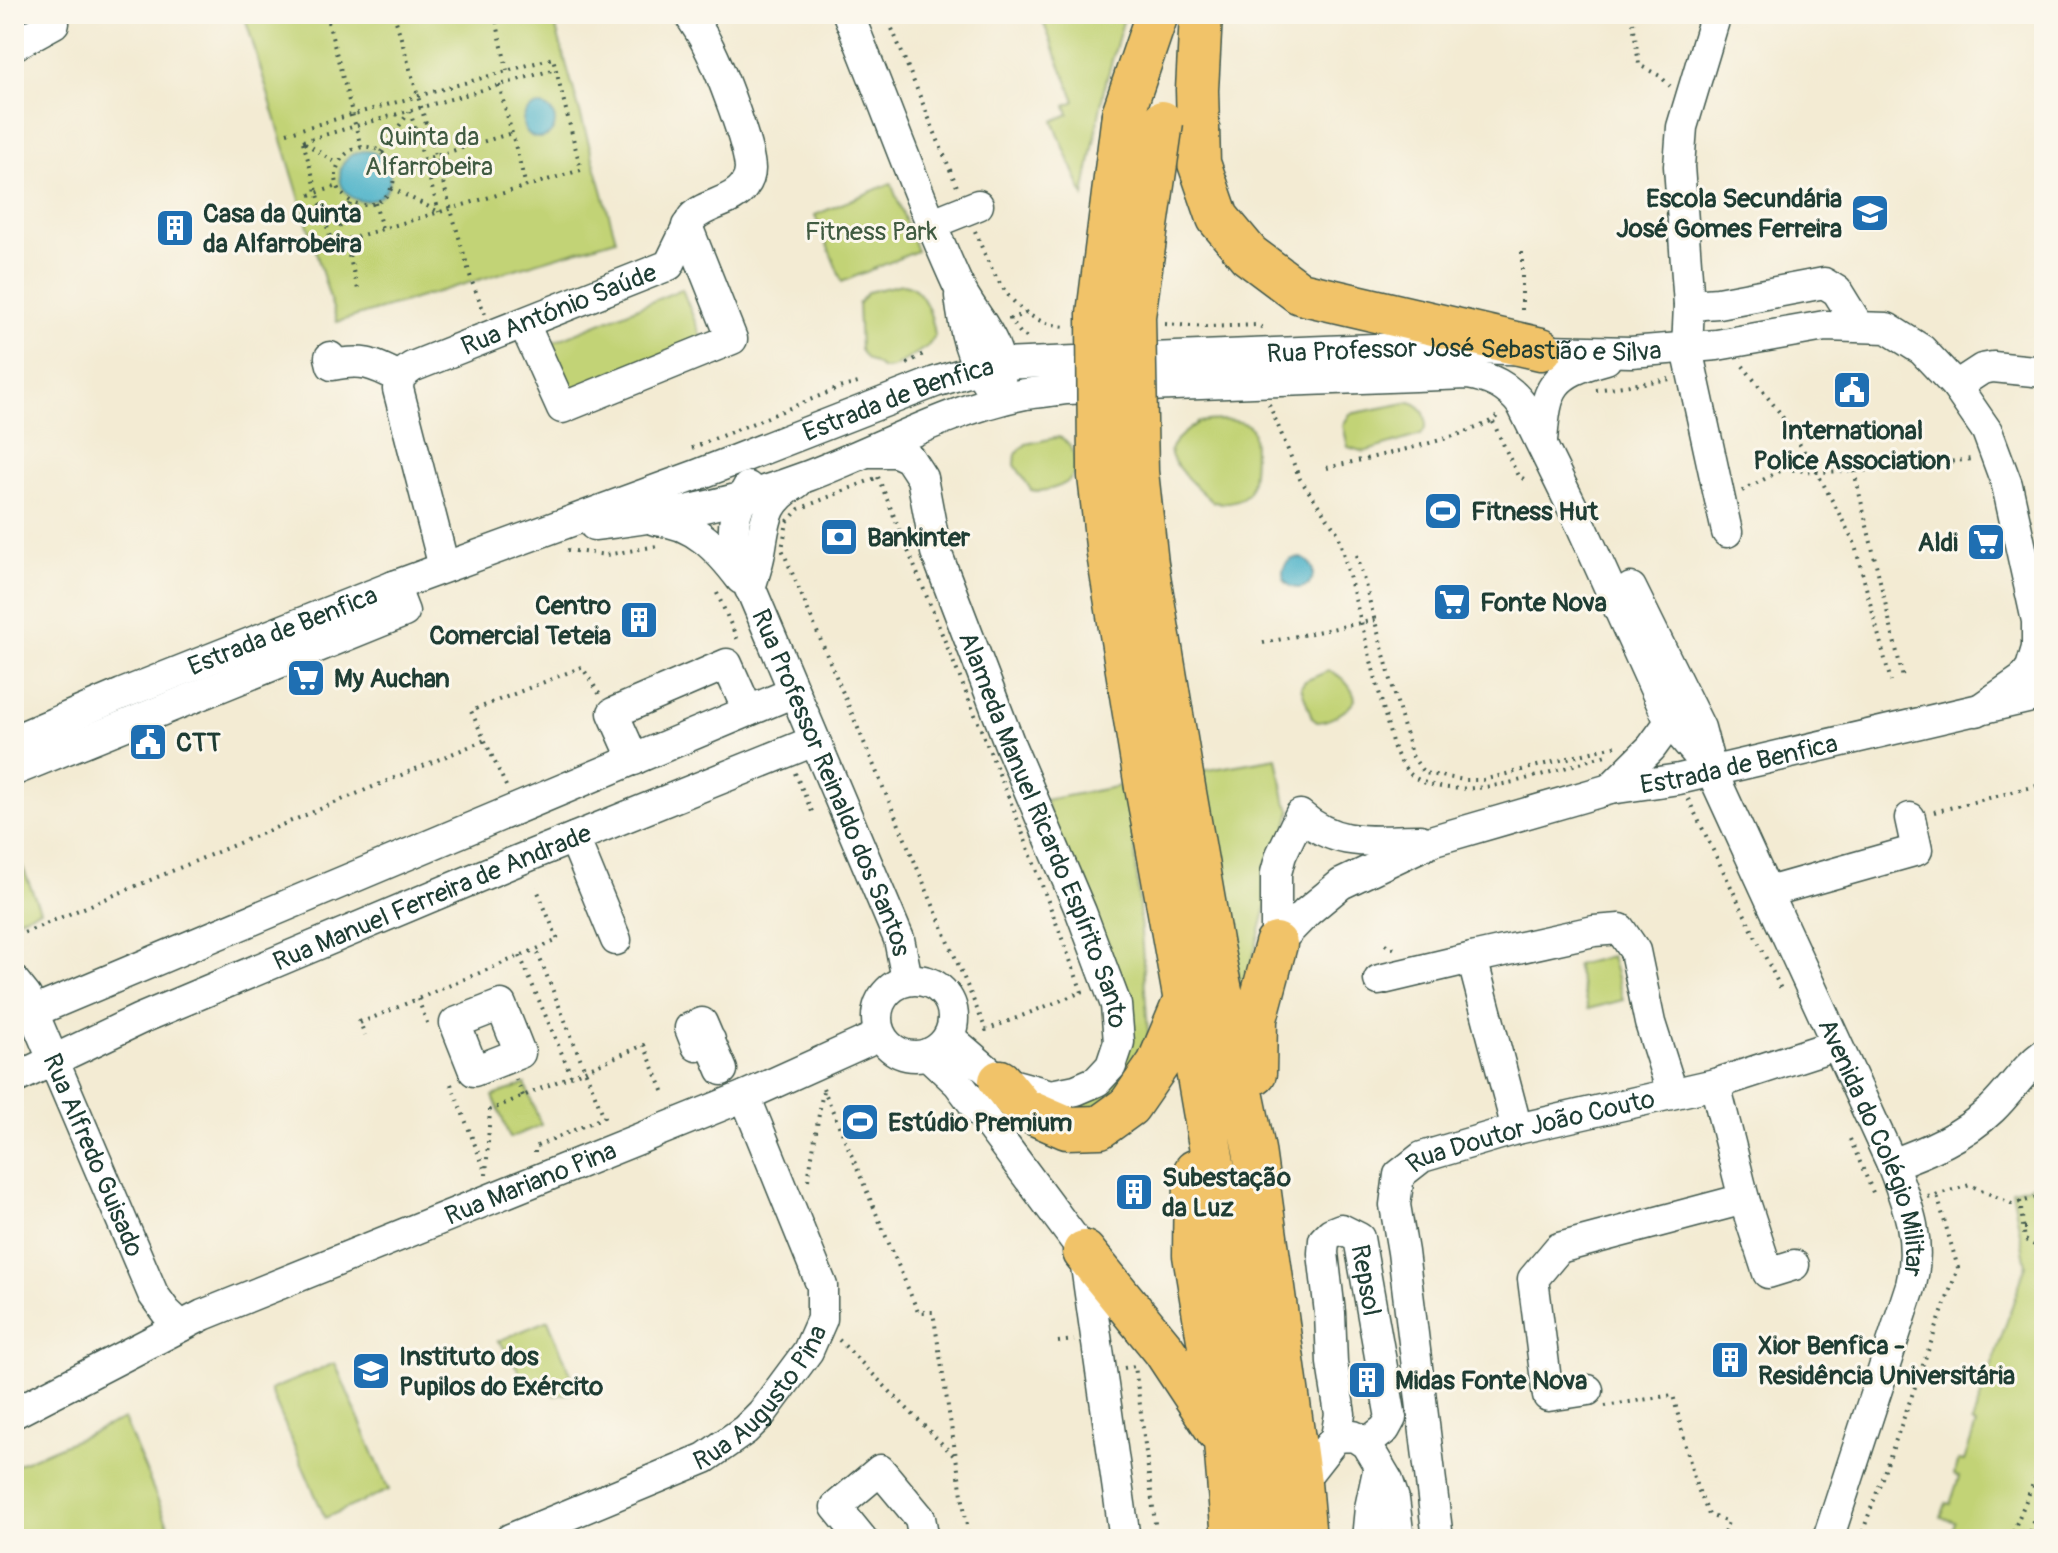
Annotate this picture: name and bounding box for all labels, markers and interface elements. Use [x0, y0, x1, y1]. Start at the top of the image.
park label: Quinta da Alfarrobeira [365, 121, 493, 183]
place label: Escola Secundária José Gomes Ferreira [1616, 183, 1842, 245]
school or university icon: Escola Secundária José Gomes Ferreira [1849, 192, 1891, 234]
place label: Casa da Quinta da Alfarrobeira [203, 198, 362, 260]
building icon: Casa da Quinta da Alfarrobeira [154, 207, 196, 249]
park label: Fitness Park [805, 216, 938, 248]
street label: Rua António Saúde [457, 257, 661, 363]
street label: Rua Professor José Sebastião e Silva [1266, 332, 1663, 370]
street label: Estrada de Benfica [798, 351, 997, 449]
public building icon: International Police Association [1831, 369, 1873, 411]
place label: International Police Association [1753, 415, 1951, 477]
sports icon: Fitness Hut [1422, 490, 1464, 532]
place label: Fitness Hut [1471, 496, 1599, 528]
bank icon: Bankinter [818, 516, 860, 558]
supermarket icon: Aldi [1965, 521, 2007, 563]
place label: Bankinter [867, 522, 971, 554]
place label: Aldi [1918, 527, 1958, 559]
street label: Estrada de Benfica [183, 579, 382, 683]
supermarket icon: Fonte Nova [1431, 581, 1473, 623]
place label: Fonte Nova [1480, 587, 1607, 619]
place label: Centro Comercial Teteia [429, 590, 611, 652]
building icon: Centro Comercial Teteia [618, 599, 660, 641]
street label: Rua Professor Reinaldo dos Santos [744, 604, 917, 959]
street label: Alameda Manuel Ricardo Espírito Santo [951, 627, 1133, 1029]
supermarket icon: My Auchan [285, 657, 327, 699]
place label: My Auchan [334, 663, 450, 695]
public building icon: CTT [127, 721, 169, 763]
place label: CTT [176, 727, 221, 759]
street label: Estrada de Benfica [1638, 728, 1841, 801]
street label: Rua Manuel Ferreira de Andrade [268, 817, 596, 978]
street label: Avenida do Colégio Militar [1810, 1014, 1930, 1279]
street label: Rua Alfredo Guisado [35, 1049, 150, 1262]
street label: Rua Doutor João Couto [1400, 1083, 1658, 1180]
sports icon: Estúdio Premium [839, 1101, 881, 1143]
place label: Estúdio Premium [888, 1107, 1072, 1139]
street label: Rua Mariano Pina [440, 1135, 621, 1233]
place label: Subestação da Luz [1162, 1162, 1291, 1224]
building icon: Subestação da Luz [1113, 1171, 1155, 1213]
street label: Repsol [1343, 1242, 1388, 1318]
street label: Rua Augusto Pina [689, 1320, 834, 1478]
place label: Xior Benfica - Residência Universitária [1758, 1330, 2015, 1392]
building icon: Xior Benfica - Residência Universitária [1709, 1339, 1751, 1381]
place label: Instituto dos Pupilos do Exército [399, 1341, 603, 1403]
school or university icon: Instituto dos Pupilos do Exército [350, 1350, 392, 1392]
building icon: Midas Fonte Nova [1346, 1359, 1388, 1401]
place label: Midas Fonte Nova [1395, 1365, 1587, 1397]

